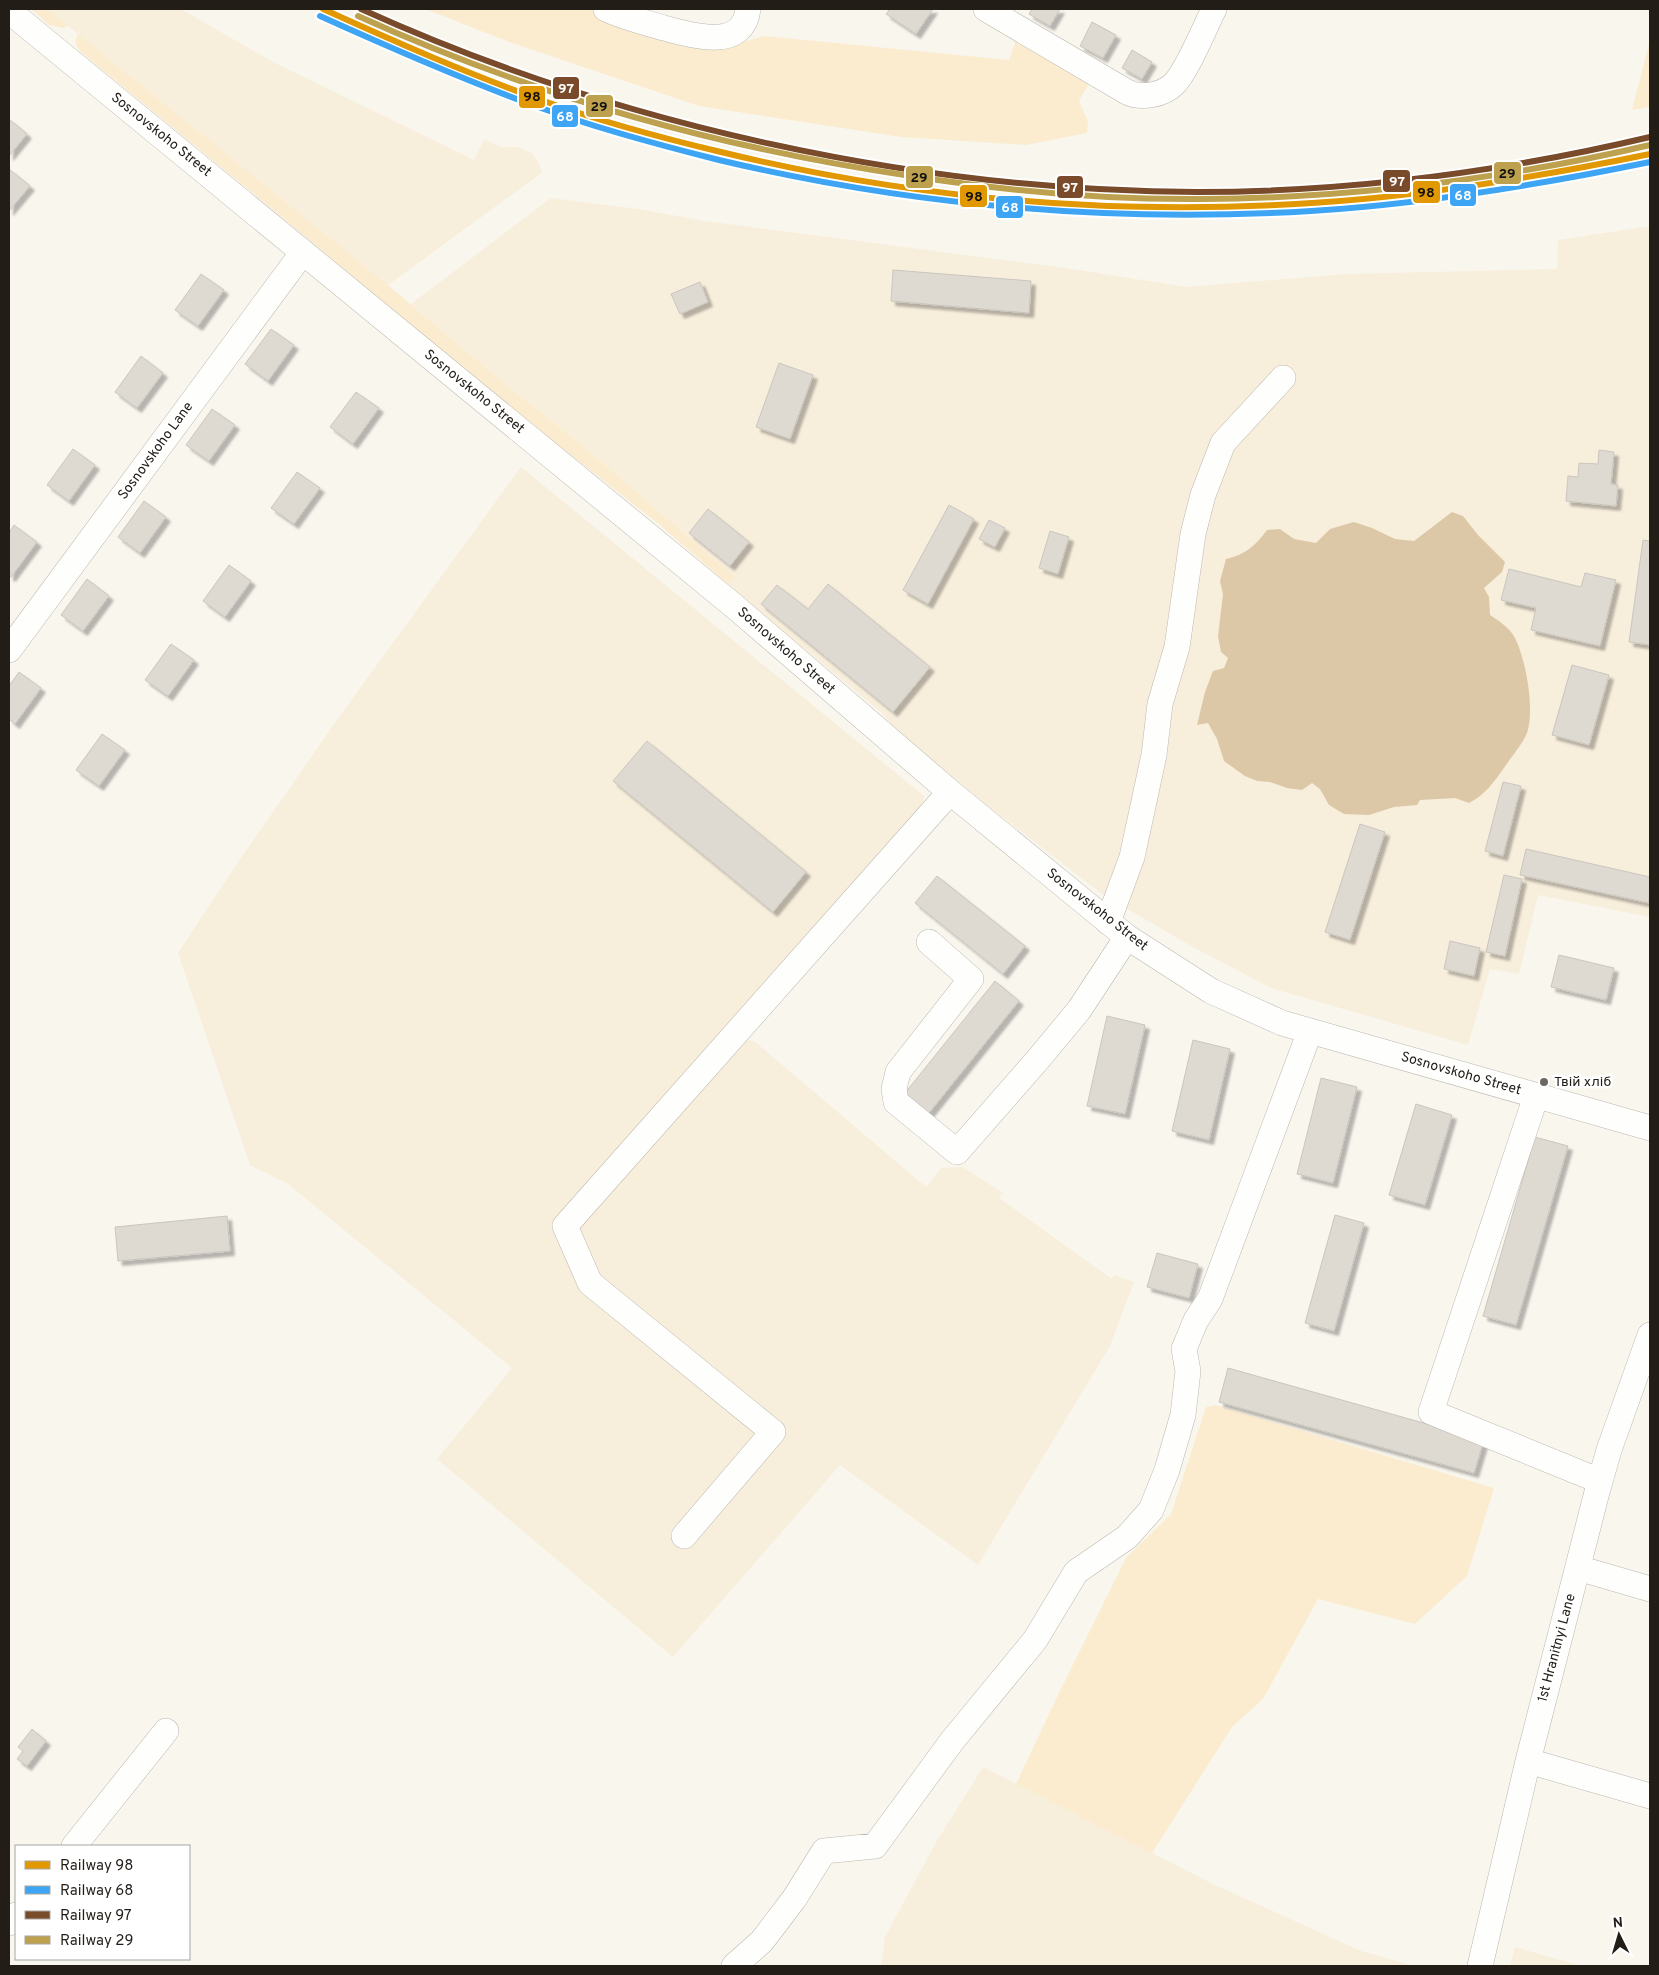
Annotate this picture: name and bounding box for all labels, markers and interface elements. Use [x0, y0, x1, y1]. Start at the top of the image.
line badge: 97 [552, 76, 580, 100]
text: 97 [558, 81, 574, 98]
line badge: 98 [518, 85, 546, 109]
street label: Sosnovskoho Street [107, 89, 215, 181]
text: 98 [523, 89, 541, 106]
line badge: 29 [585, 94, 614, 118]
text: 29 [590, 99, 608, 116]
line badge: 68 [551, 104, 579, 128]
text: 68 [556, 109, 574, 126]
line badge: 29 [1493, 161, 1522, 185]
line badge: 29 [905, 165, 934, 189]
text: 29 [1498, 166, 1516, 183]
line badge: 97 [1382, 169, 1411, 193]
text: 29 [910, 170, 928, 187]
text: 97 [1389, 174, 1405, 191]
line badge: 97 [1056, 175, 1084, 199]
text: 97 [1062, 180, 1078, 197]
line badge: 98 [1412, 180, 1441, 204]
line badge: 68 [1449, 183, 1477, 207]
line badge: 98 [959, 184, 988, 208]
text: 98 [1417, 185, 1435, 202]
text: 68 [1454, 188, 1472, 205]
text: 98 [965, 189, 983, 206]
line badge: 68 [995, 195, 1024, 219]
text: 68 [1001, 200, 1019, 217]
street label: Sosnovskoho Street [420, 346, 528, 438]
street label: Sosnovskoho Lane [115, 399, 197, 503]
street label: Sosnovskoho Street [734, 604, 838, 698]
street label: Sosnovskoho Street [1043, 865, 1151, 955]
street label: Sosnovskoho Street [1399, 1049, 1523, 1099]
place label: Твій хліб [1554, 1074, 1611, 1091]
marker: Твій хліб [1538, 1076, 1550, 1088]
street label: 1st Hranitnyi Lane [1534, 1592, 1580, 1704]
legend [15, 1845, 190, 1960]
text: Railway 98 [60, 1857, 133, 1876]
text: Railway 68 [60, 1882, 133, 1901]
text: Railway 97 [60, 1907, 132, 1926]
north arrow [1594, 1910, 1644, 1960]
text: N [1612, 1915, 1624, 1932]
text: Railway 29 [60, 1932, 133, 1951]

